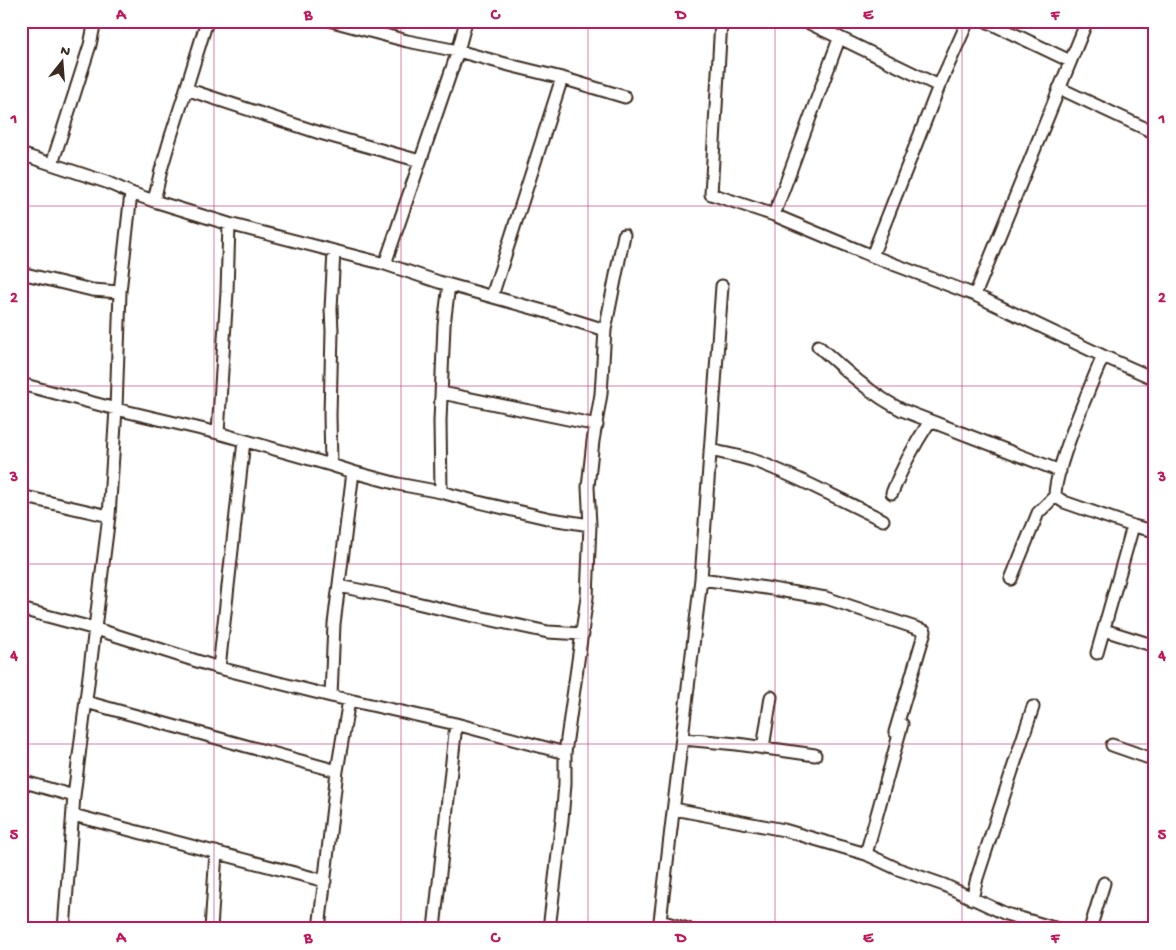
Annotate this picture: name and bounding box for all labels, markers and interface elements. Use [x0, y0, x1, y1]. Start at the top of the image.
text: A [115, 7, 127, 26]
text: B [303, 7, 313, 26]
text: C [490, 7, 501, 26]
text: D [674, 7, 687, 26]
text: E [863, 7, 874, 26]
text: F [1050, 7, 1061, 26]
north arrow [38, 38, 88, 88]
text: N [58, 42, 72, 61]
text: 1 [10, 111, 17, 130]
text: 1 [1158, 111, 1165, 130]
text: 2 [10, 290, 18, 309]
text: 2 [1158, 290, 1166, 309]
text: 3 [9, 469, 18, 488]
text: 3 [1157, 469, 1166, 488]
text: 4 [9, 648, 18, 667]
text: 4 [1157, 648, 1166, 667]
text: 5 [10, 827, 19, 846]
text: 5 [1158, 827, 1167, 846]
text: A [115, 930, 127, 949]
text: B [303, 930, 313, 949]
text: C [490, 930, 501, 949]
text: D [674, 930, 687, 949]
text: E [863, 930, 874, 949]
text: F [1050, 930, 1061, 949]

